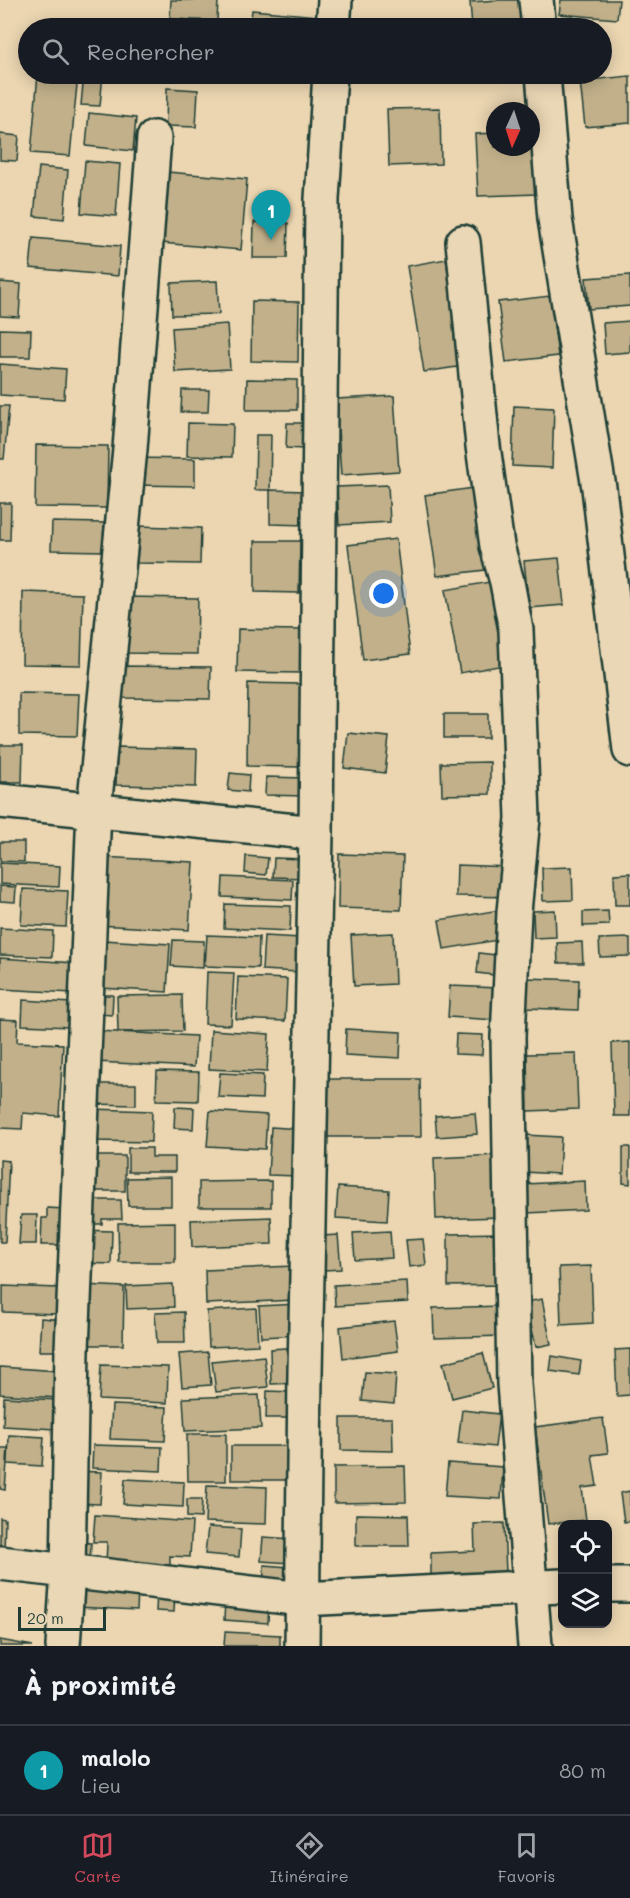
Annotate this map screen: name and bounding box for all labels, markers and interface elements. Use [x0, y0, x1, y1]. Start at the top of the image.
search box [18, 18, 612, 84]
icon: search [39, 35, 72, 68]
text: Rechercher [87, 37, 215, 66]
north arrow [486, 102, 540, 156]
pin: 1 [252, 190, 290, 240]
your location [369, 579, 398, 608]
map controls [558, 1520, 612, 1628]
button: locate [558, 1520, 612, 1574]
button: layers [558, 1574, 612, 1628]
scale bar [18, 1604, 106, 1632]
text: 20 m [27, 1607, 64, 1628]
text: À proximité [24, 1668, 176, 1702]
text: malolo [81, 1743, 151, 1772]
text: 1 [39, 1757, 48, 1783]
text: 80 m [559, 1757, 606, 1783]
text: Lieu [81, 1772, 121, 1798]
tab: Carte [75, 1829, 121, 1886]
tab: Itinéraire [270, 1829, 349, 1886]
tab: Favoris [498, 1829, 555, 1886]

